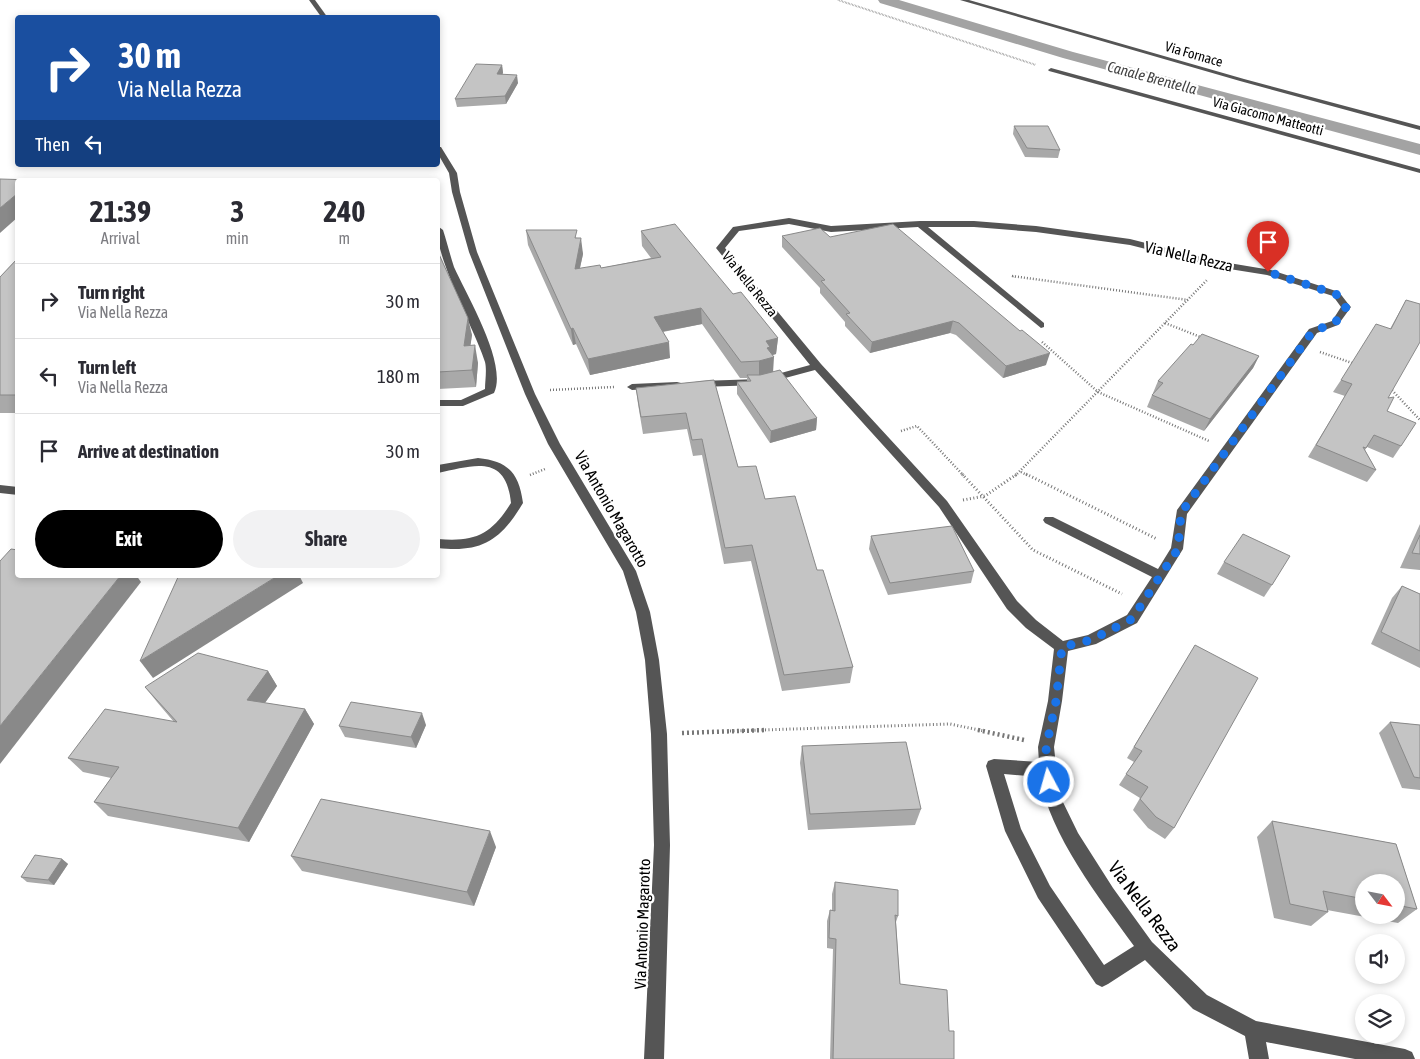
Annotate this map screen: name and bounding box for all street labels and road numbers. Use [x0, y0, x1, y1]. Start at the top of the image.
street label: Via Fornace [1163, 38, 1225, 70]
street label: Via Giacomo Matteotti [1211, 94, 1325, 138]
street label: Via Nella Rezza [1143, 237, 1235, 275]
street label: Via Nella Rezza [719, 248, 781, 320]
street label: Via Antonio Magarotto [571, 448, 653, 571]
street label: Via Nella Rezza [1104, 857, 1186, 955]
street label: Via Antonio Magarotto [631, 858, 654, 990]

